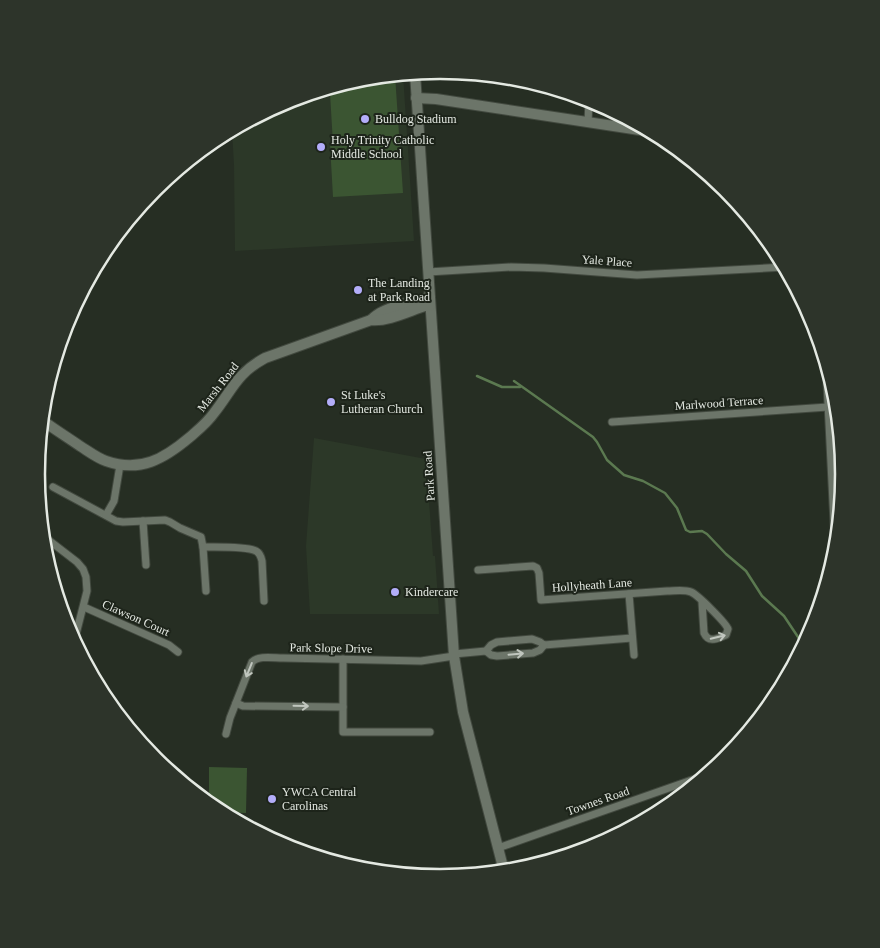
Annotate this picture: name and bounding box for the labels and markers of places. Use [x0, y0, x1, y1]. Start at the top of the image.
place label: Bulldog Stadium [375, 112, 457, 126]
marker: Bulldog Stadium [359, 113, 371, 125]
place label: Holy Trinity Catholic Middle School [331, 133, 434, 161]
marker: Holy Trinity Catholic Middle School [315, 141, 327, 153]
place label: The Landing at Park Road [368, 276, 430, 304]
marker: The Landing at Park Road [352, 284, 364, 296]
place label: St Luke's Lutheran Church [341, 388, 423, 416]
marker: St Luke's Lutheran Church [325, 396, 337, 408]
place label: Kindercare [405, 585, 458, 599]
marker: Kindercare [389, 586, 401, 598]
place label: YWCA Central Carolinas [282, 785, 357, 813]
marker: YWCA Central Carolinas [266, 793, 278, 805]

